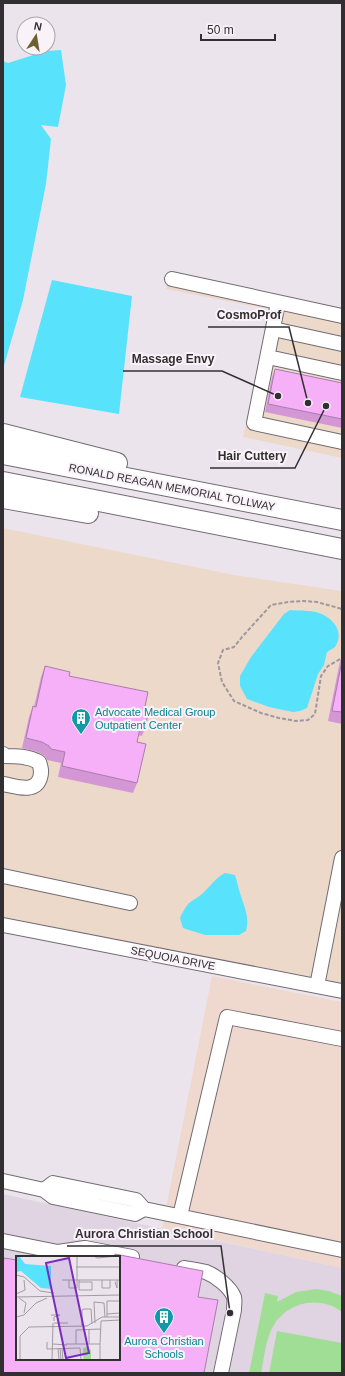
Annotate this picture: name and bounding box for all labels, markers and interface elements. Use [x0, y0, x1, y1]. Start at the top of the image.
north arrow [16, 16, 56, 56]
scale bar [201, 16, 275, 42]
text: N [33, 20, 43, 33]
text: 50 m [207, 23, 234, 37]
callout: CosmoProf [208, 303, 289, 327]
text: CosmoProf [217, 308, 282, 322]
callout: Massage Envy [123, 347, 222, 371]
text: Massage Envy [132, 352, 215, 366]
callout: Hair Cuttery [210, 444, 295, 468]
text: Hair Cuttery [218, 449, 287, 463]
street label: RONALD REAGAN MEMORIAL TOLLWAY [68, 461, 277, 513]
place label: Advocate Medical Group Outpatient Center [95, 706, 215, 731]
building icon: Advocate Medical Group Outpatient Center [70, 707, 92, 735]
street label: SEQUOIA DRIVE [130, 944, 216, 972]
callout: Aurora Christian School [67, 1222, 221, 1246]
text: Aurora Christian School [75, 1227, 213, 1241]
inset map [16, 1256, 120, 1360]
building icon: Aurora Christian Schools [153, 1306, 175, 1334]
place label: Aurora Christian Schools [124, 1335, 204, 1360]

